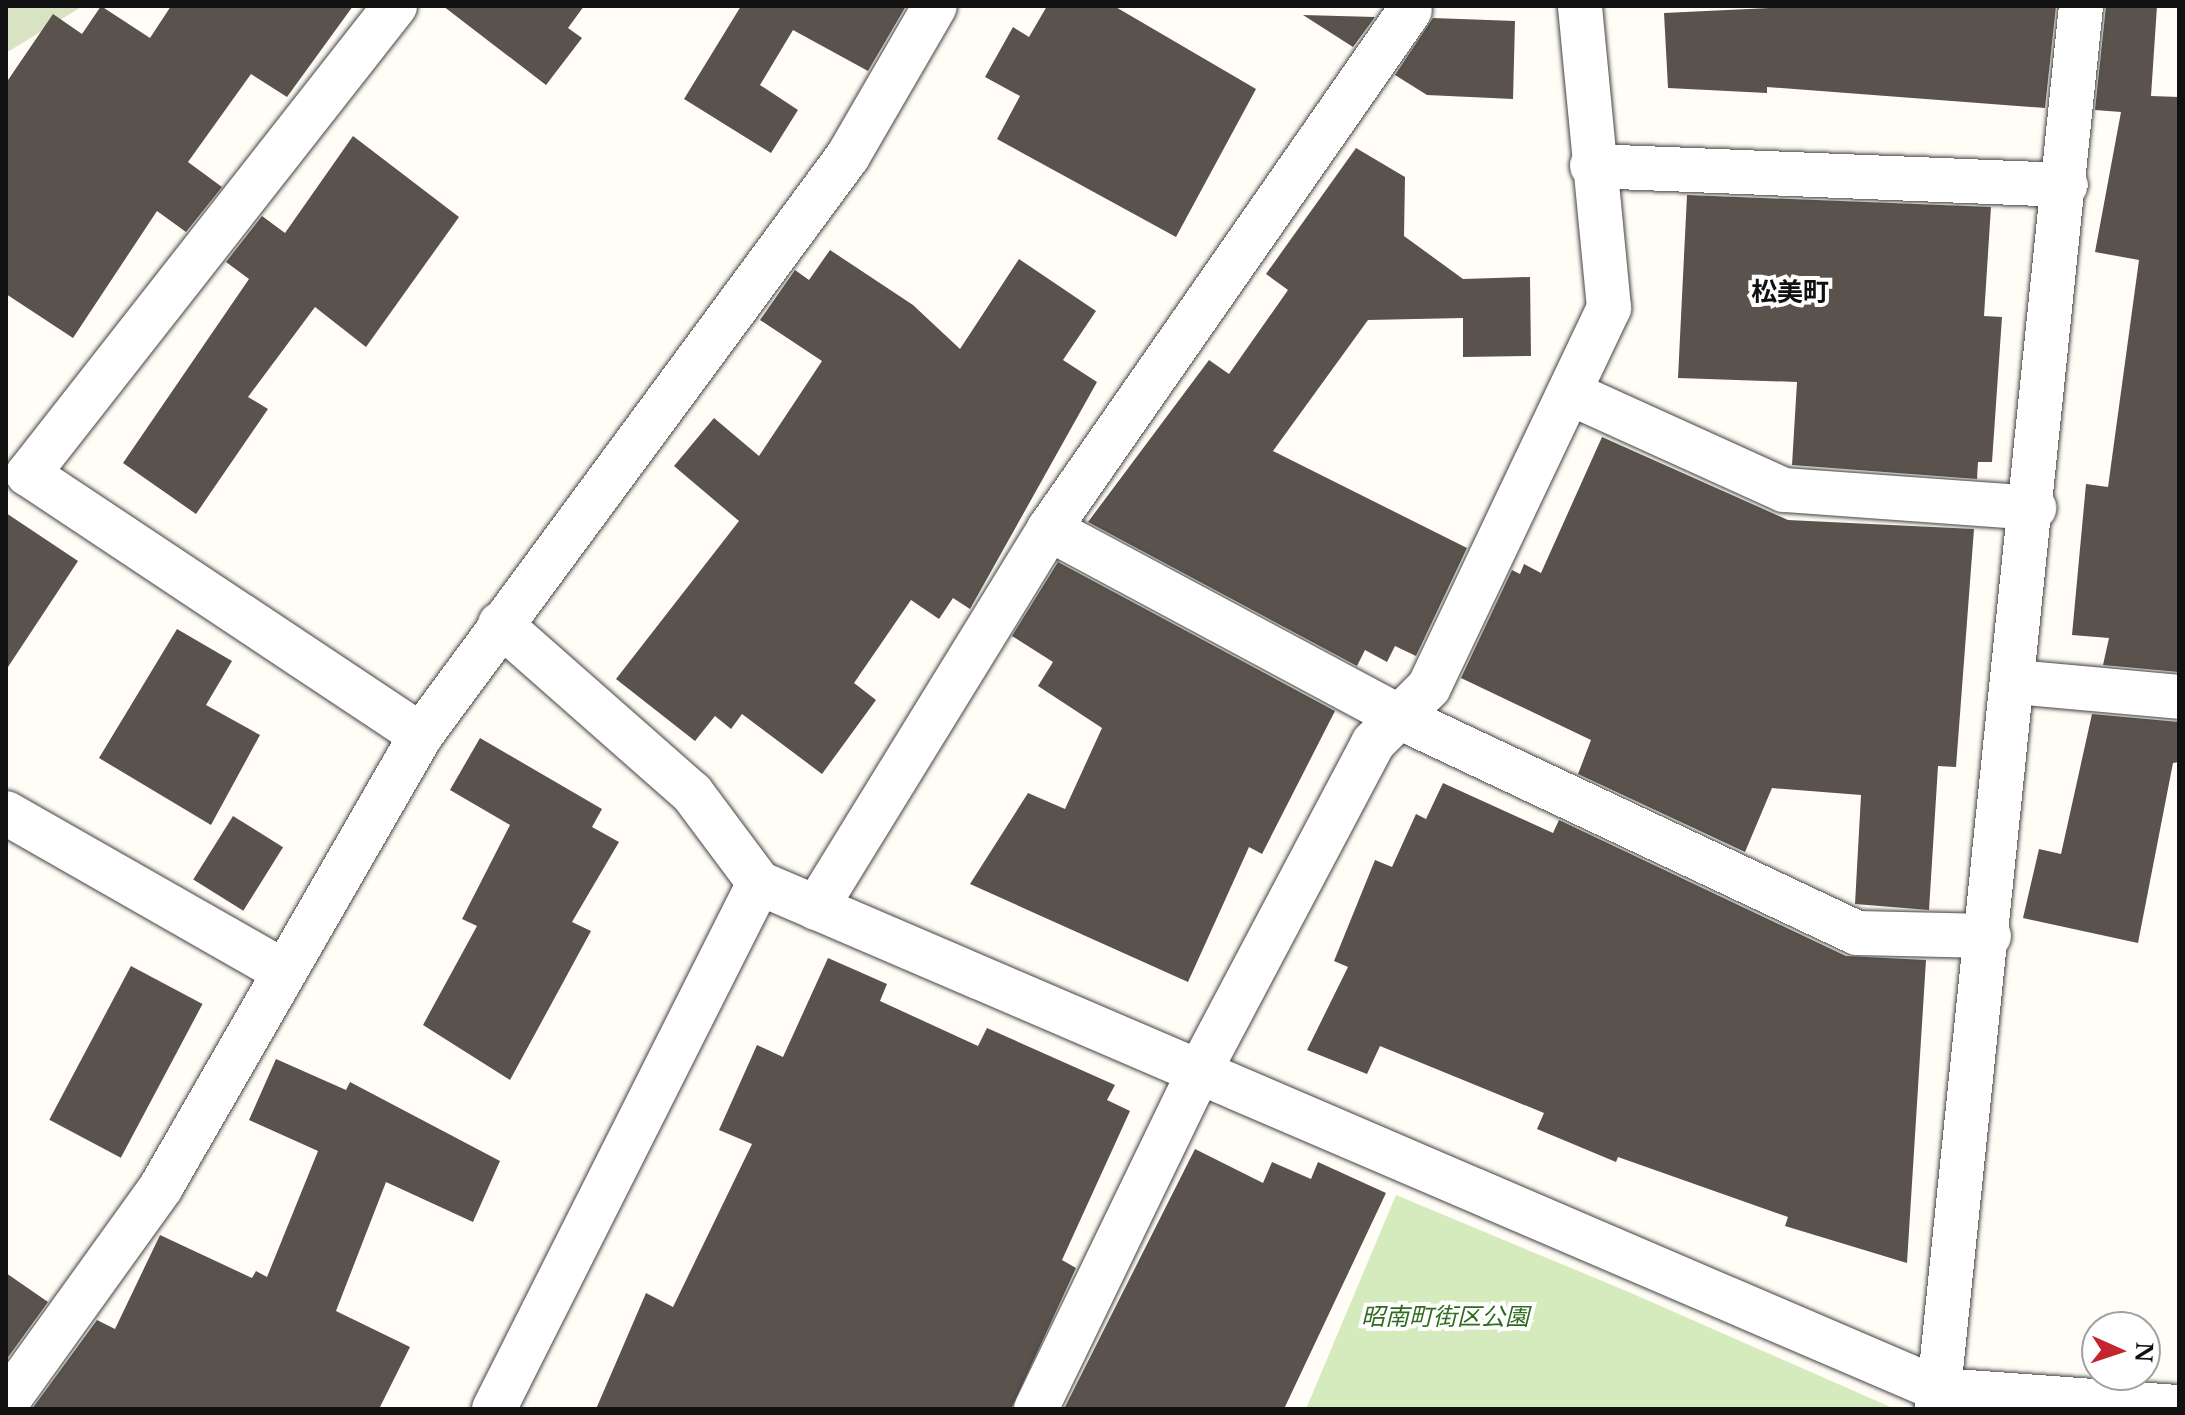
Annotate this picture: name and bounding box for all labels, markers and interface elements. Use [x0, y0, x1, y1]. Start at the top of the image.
district label: 松美町 [1751, 277, 1829, 309]
park label: 昭南町街区公園 [1361, 1303, 1529, 1331]
north arrow [2081, 1311, 2161, 1391]
text: N [2129, 1341, 2157, 1363]

